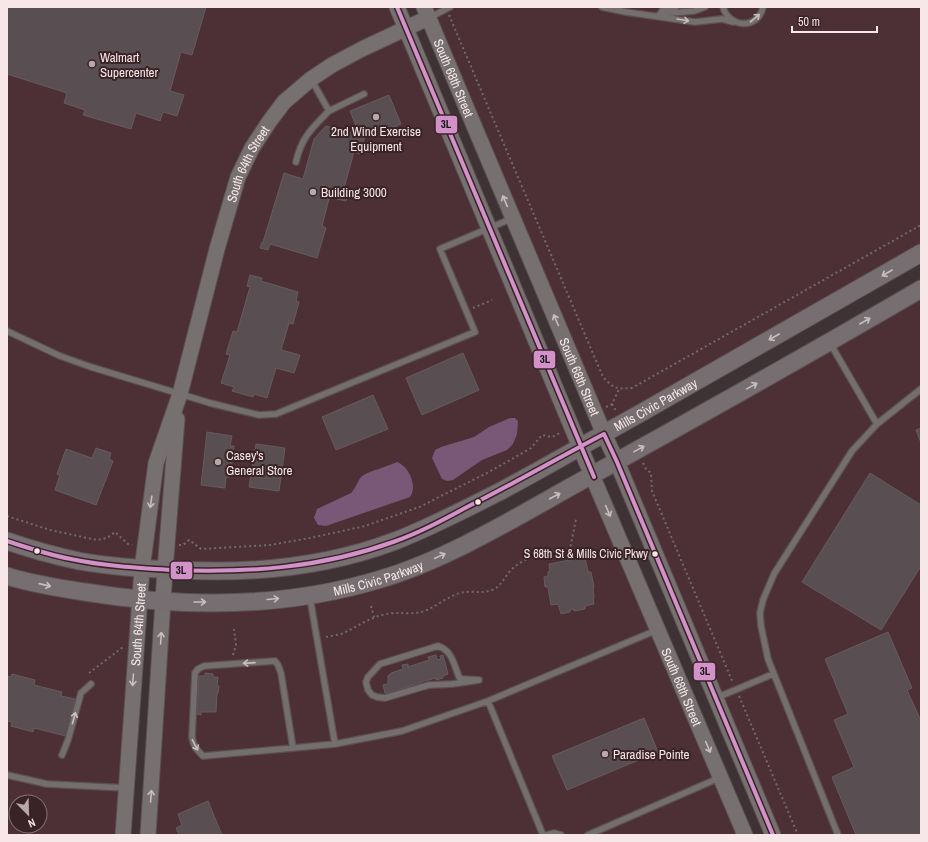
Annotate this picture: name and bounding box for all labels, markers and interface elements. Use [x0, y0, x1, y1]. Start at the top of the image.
scale bar [792, 8, 877, 34]
one-way arrow [750, 14, 760, 23]
text: 50 m [798, 14, 820, 30]
one-way arrow [676, 16, 689, 24]
street label: South 68th Street [430, 36, 478, 120]
place label: Walmart Supercenter [100, 49, 159, 81]
marker: Walmart Supercenter [87, 59, 97, 69]
marker: 2nd Wind Exercise Equipment [371, 112, 381, 122]
line badge: 3L [435, 115, 458, 134]
text: 3L [441, 117, 452, 131]
street label: South 64th Street [223, 122, 273, 204]
place label: 2nd Wind Exercise Equipment [331, 123, 421, 155]
place label: Building 3000 [321, 184, 387, 201]
marker: Building 3000 [308, 187, 318, 197]
one-way arrow [501, 195, 509, 207]
one-way arrow [881, 269, 893, 277]
one-way arrow [552, 315, 559, 327]
one-way arrow [859, 317, 871, 325]
one-way arrow [768, 333, 780, 341]
street label: South 68th Street [556, 335, 604, 418]
line badge: 3L [533, 350, 556, 369]
text: 3L [540, 352, 551, 366]
street label: Mills Civic Parkway [611, 374, 701, 435]
one-way arrow [746, 381, 758, 389]
one-way arrow [633, 445, 645, 453]
place label: Casey's General Store [226, 447, 292, 479]
marker: Casey's General Store [213, 457, 223, 467]
one-way arrow [549, 491, 561, 499]
one-way arrow [147, 495, 155, 508]
unlabelled marker [473, 497, 483, 507]
one-way arrow [605, 505, 612, 517]
unlabelled marker [32, 546, 42, 556]
place label: S 68th St & Mills Civic Pkwy [524, 546, 648, 562]
marker: S 68th St & Mills Civic Pkwy [650, 549, 660, 559]
one-way arrow [434, 552, 446, 559]
street label: Mills Civic Parkway [332, 556, 426, 599]
line badge: 3L [170, 561, 193, 580]
text: 3L [176, 563, 187, 577]
one-way arrow [38, 582, 51, 590]
street label: South 64th Street [127, 582, 149, 667]
one-way arrow [266, 596, 279, 603]
one-way arrow [193, 598, 206, 606]
one-way arrow [157, 632, 164, 645]
street label: South 68th Street [658, 645, 706, 728]
one-way arrow [243, 659, 256, 667]
line badge: 3L [693, 662, 716, 681]
text: 3L [700, 664, 711, 678]
one-way arrow [130, 673, 137, 686]
one-way arrow [71, 712, 78, 725]
one-way arrow [192, 739, 200, 751]
one-way arrow [705, 740, 713, 752]
place label: Paradise Pointe [613, 746, 690, 763]
marker: Paradise Pointe [600, 749, 610, 759]
one-way arrow [147, 790, 154, 803]
north arrow [8, 794, 48, 834]
text: N [26, 815, 38, 831]

